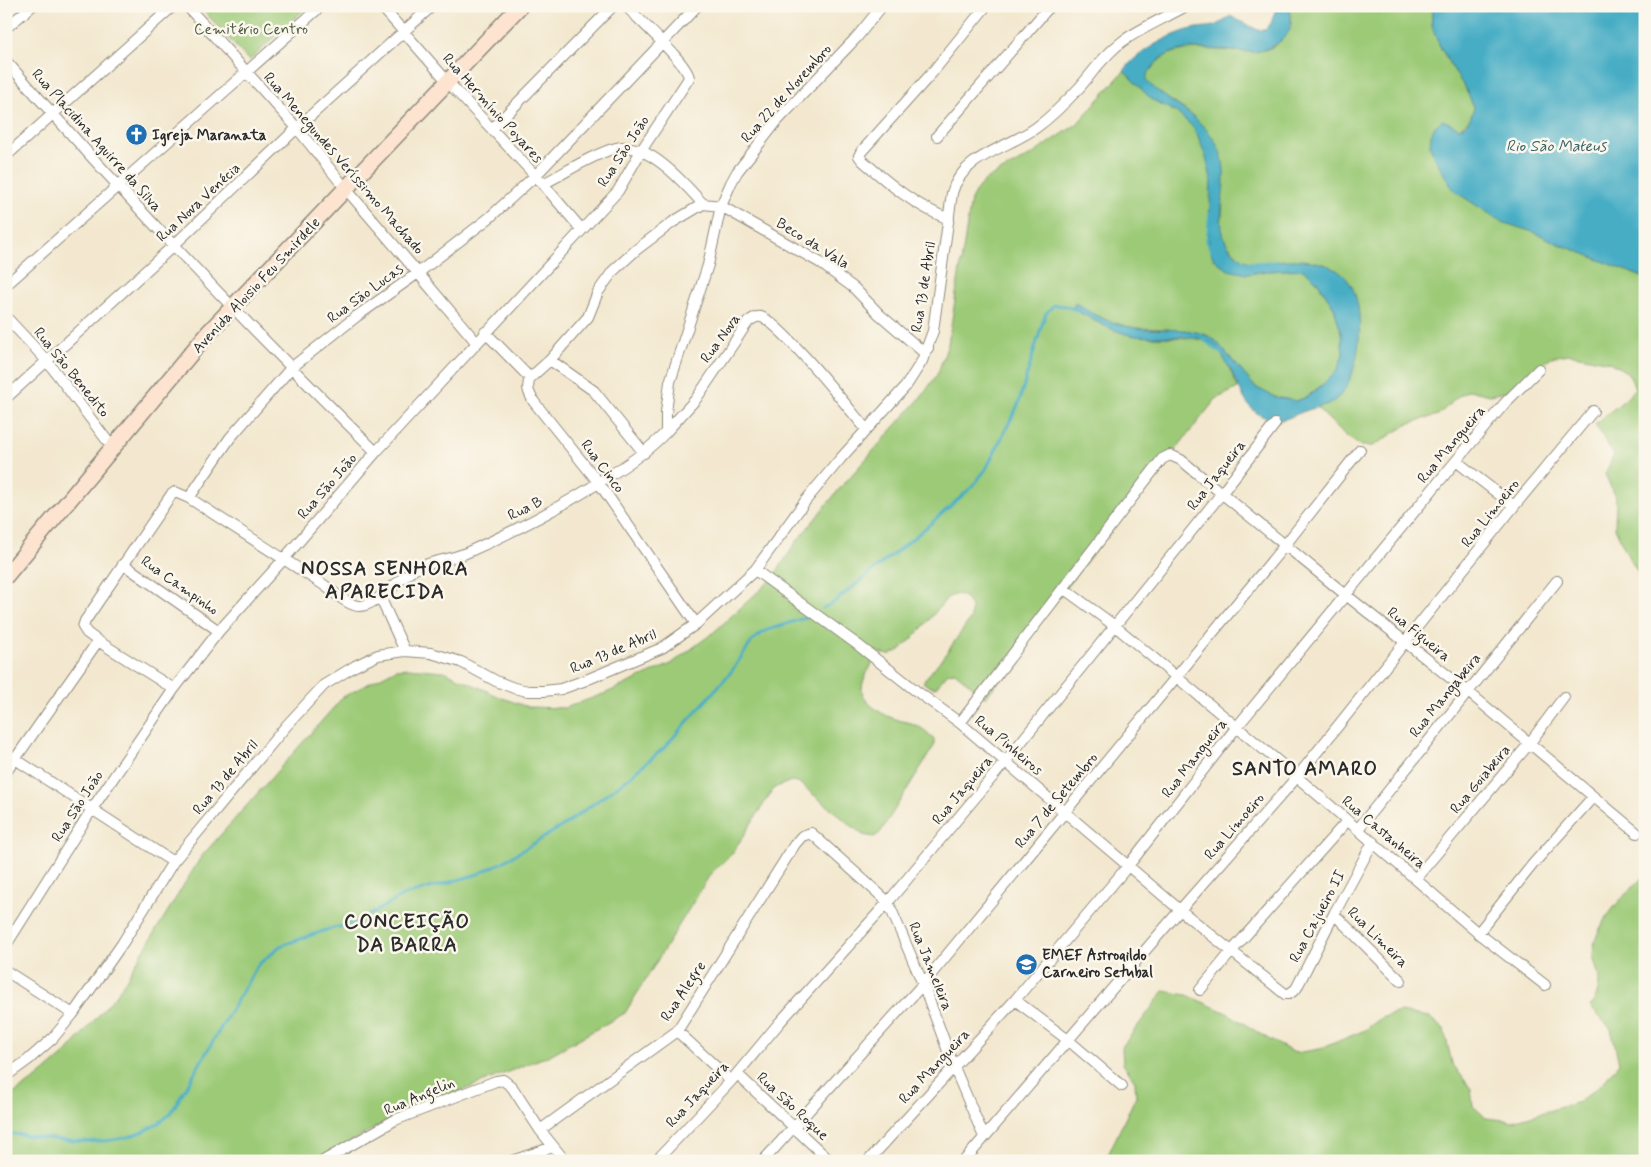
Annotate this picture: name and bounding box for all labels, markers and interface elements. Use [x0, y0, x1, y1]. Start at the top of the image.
park label: Cemitério Centro [194, 20, 308, 40]
street label: Rua 22 de Novembro [737, 40, 837, 147]
street label: Rua Hermínio Poyares [437, 49, 547, 168]
street label: Rua Placidina Aguirre da Silva [27, 65, 166, 217]
street label: Rua Menegundes Veríssimo Machado [258, 68, 428, 260]
street label: Rua São João [593, 112, 654, 191]
church icon: Igreja Maranata [124, 123, 148, 147]
place label: Igreja Maranata [152, 126, 267, 147]
water label: Rio São Mateus [1506, 136, 1608, 157]
street label: Rua Nova Venécia [152, 158, 245, 247]
street label: Avenida Aloisio Feu Smirdele [188, 213, 325, 358]
street label: Beco da Vala [772, 214, 853, 274]
street label: Rua 13 de Abril [907, 240, 941, 334]
street label: Rua São Lucas [323, 259, 408, 328]
street label: Rua Nova [696, 310, 746, 367]
street label: Rua São Benedito [29, 323, 114, 422]
street label: Rua Mangueira [1413, 401, 1491, 488]
street label: Rua Cinco [576, 436, 629, 497]
street label: Rua Jaqueira [1183, 436, 1251, 515]
street label: Rua São João [293, 449, 362, 524]
street label: Rua Limoeiro [1457, 475, 1525, 552]
street label: Rua B [505, 492, 546, 526]
street label: Rua Campinho [136, 552, 222, 620]
district label: NOSSA SENHORA APARECIDA [301, 556, 469, 606]
street label: Rua Figueira [1382, 603, 1455, 668]
street label: Rua 13 de Abril [567, 625, 660, 679]
street label: Rua Mangabeira [1405, 649, 1487, 743]
street label: Rua Pinheiros [970, 711, 1047, 781]
street label: Rua Mangueira [1157, 714, 1233, 803]
street label: Rua 13 de Abril [189, 736, 263, 819]
street label: Rua Goiabeira [1446, 741, 1516, 818]
street label: Rua 7 de Setembro [1011, 748, 1103, 853]
street label: Rua Jaqueira [928, 752, 998, 829]
district label: SANTO AMARO [1232, 756, 1378, 783]
street label: Rua São João [47, 767, 108, 846]
street label: Rua Limoeiro [1200, 789, 1269, 864]
street label: Rua Castanheira [1337, 792, 1430, 874]
street label: Rua Cajueiro II [1285, 866, 1351, 966]
street label: Rua Limeira [1343, 903, 1412, 973]
district label: CONCEIÇÃO DA BARRA [344, 909, 470, 959]
street label: Rua Jameleira [903, 919, 957, 1014]
place label: EMEF Astrogildo Carneiro Setubal [1042, 946, 1153, 983]
school or university icon: EMEF Astrogildo Carneiro Setubal [1014, 952, 1038, 976]
street label: Rua Alegre [656, 957, 712, 1026]
street label: Rua Mangueira [895, 1025, 976, 1109]
street label: Rua Jaqueira [662, 1057, 734, 1132]
street label: Rua São Roque [752, 1068, 833, 1145]
street label: Rua Angelin [381, 1073, 458, 1122]

